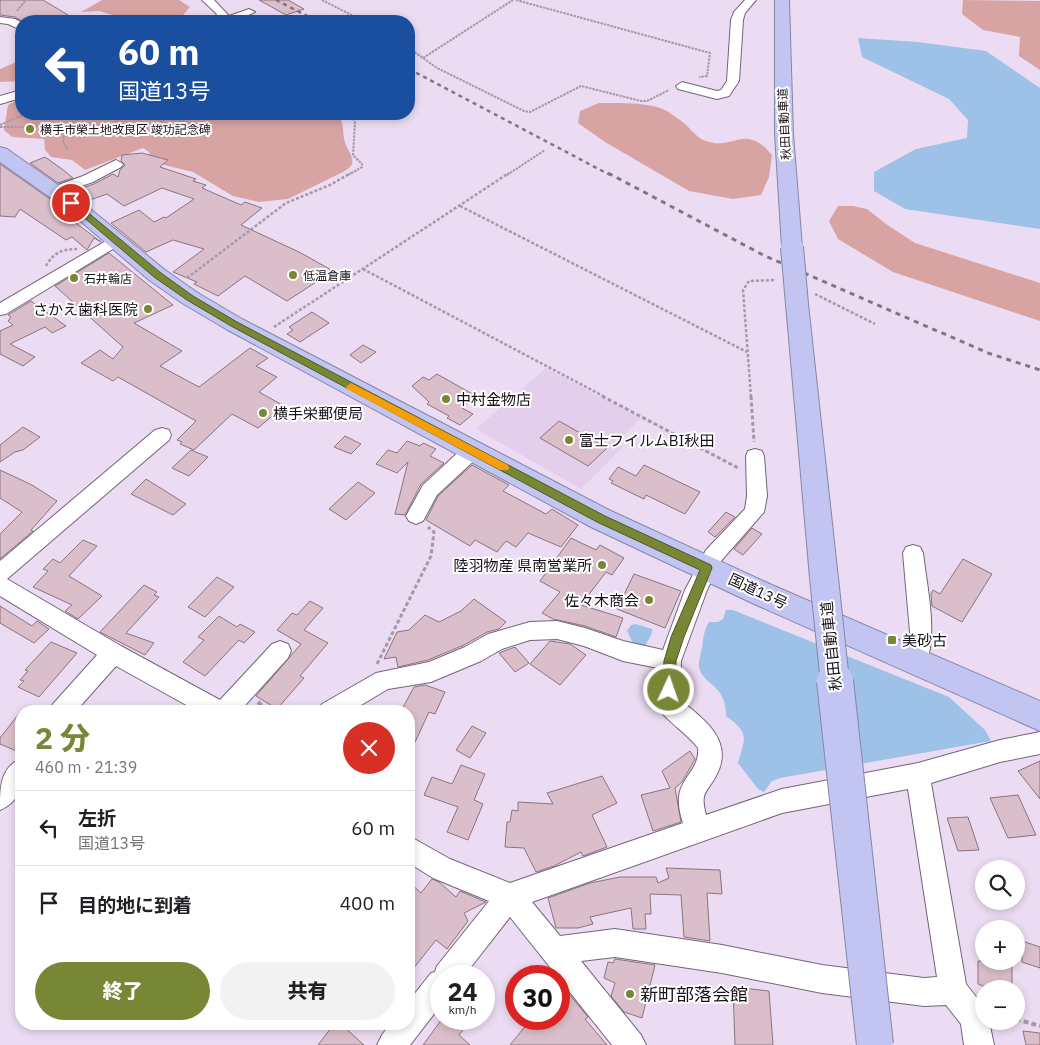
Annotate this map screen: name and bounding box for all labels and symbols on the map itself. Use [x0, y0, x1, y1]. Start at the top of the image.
street label: 秋田自動車道 [775, 88, 793, 160]
place label: 横手市榮土地改良区 竣功記念碑 [40, 122, 211, 137]
marker: 横手市榮土地改良区 竣功記念碑 [24, 123, 36, 135]
pin [50, 182, 92, 224]
place label: 低温倉庫 [303, 268, 351, 283]
marker: 低温倉庫 [287, 269, 299, 281]
place label: 石井輪店 [84, 271, 132, 286]
marker: 石井輪店 [68, 272, 80, 284]
place label: さかえ歯科医院 [33, 300, 138, 319]
marker: さかえ歯科医院 [142, 303, 154, 315]
place label: 中村金物店 [456, 390, 531, 409]
marker: 中村金物店 [440, 393, 452, 405]
place label: 横手栄郵便局 [273, 404, 363, 423]
marker: 横手栄郵便局 [257, 407, 269, 419]
place label: 富士フイルムBI秋田 [579, 431, 715, 450]
marker: 富士フイルムBI秋田 [563, 434, 575, 446]
place label: 陸羽物産 県南営業所 [453, 556, 592, 575]
marker: 陸羽物産 県南営業所 [596, 559, 608, 571]
street label: 国道13号 [725, 569, 791, 613]
place label: 佐々木商会 [564, 591, 639, 610]
marker: 佐々木商会 [643, 594, 655, 606]
street label: 秋田自動車道 [817, 600, 845, 692]
place label: 美砂古 [902, 631, 947, 650]
marker: 美砂古 [886, 634, 898, 646]
position arrow [642, 663, 694, 715]
speed limit sign: 30 [505, 965, 570, 1030]
place label: 新町部落会館 [640, 983, 748, 1006]
marker: 新町部落会館 [624, 988, 636, 1000]

